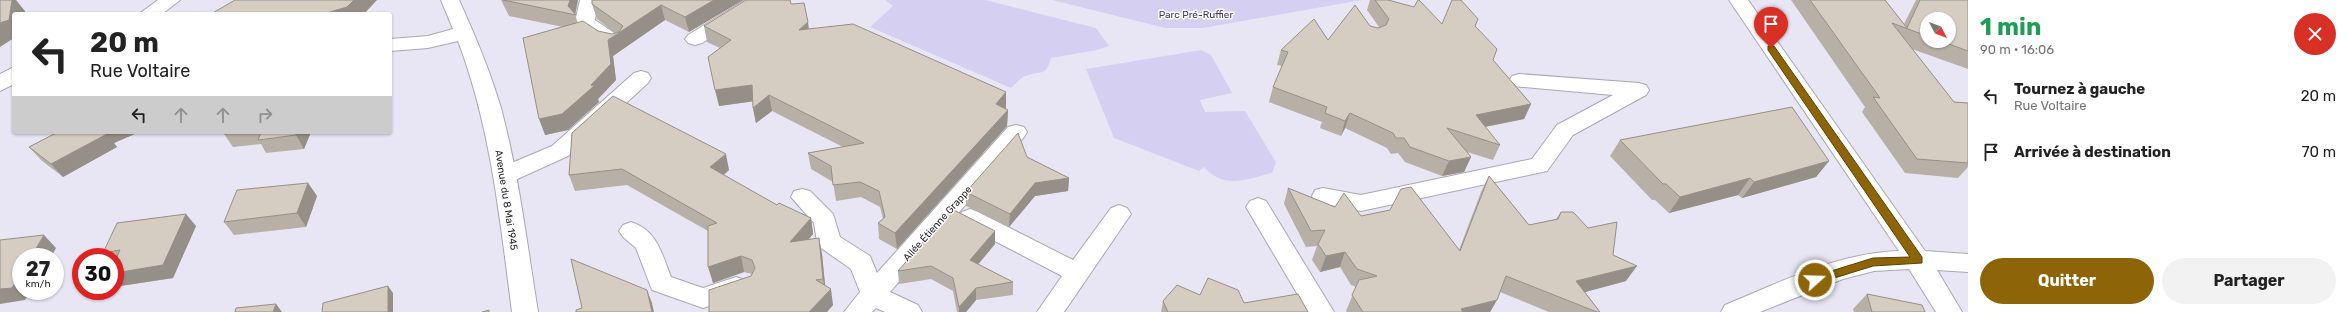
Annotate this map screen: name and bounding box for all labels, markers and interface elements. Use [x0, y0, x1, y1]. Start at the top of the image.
pin [1754, 7.0, 1788, 48]
park label: Parc Pré-Ruffier [1159, 9, 1233, 21]
north arrow [1920, 12, 1956, 48]
map controls [1920, 12, 1956, 48]
icon: arrive [1760, 13, 1782, 35]
text: 1 min [1980, 13, 2041, 41]
button: close [2294, 13, 2336, 55]
text: 20 m [90, 26, 159, 59]
icon: left [24, 28, 76, 80]
text: 90 m · 16:06 [1980, 42, 2054, 57]
text: Rue Voltaire [90, 60, 190, 82]
text: Tournez à gauche [2014, 80, 2145, 98]
icon: left [1980, 85, 2002, 107]
text: 20 m [2301, 87, 2336, 105]
text: Rue Voltaire [2014, 98, 2086, 113]
icon: left [128, 104, 150, 126]
icon: ahead [170, 104, 192, 126]
icon: ahead [212, 104, 234, 126]
icon: right [254, 104, 276, 126]
icon: arrive [1980, 141, 2002, 163]
text: Arrivée à destination [2014, 143, 2171, 161]
text: 70 m [2302, 143, 2336, 161]
street label: Avenue du 8 Mai 1945 [492, 149, 520, 251]
street label: Allée Étienne Grappe [901, 183, 975, 264]
speed limit sign: 30 [72, 248, 124, 300]
text: 27 [26, 257, 50, 281]
button: Quitter [1980, 258, 2154, 304]
button: Partager [2162, 258, 2336, 304]
position arrow [1794, 259, 1836, 301]
text: km/h [26, 278, 50, 290]

